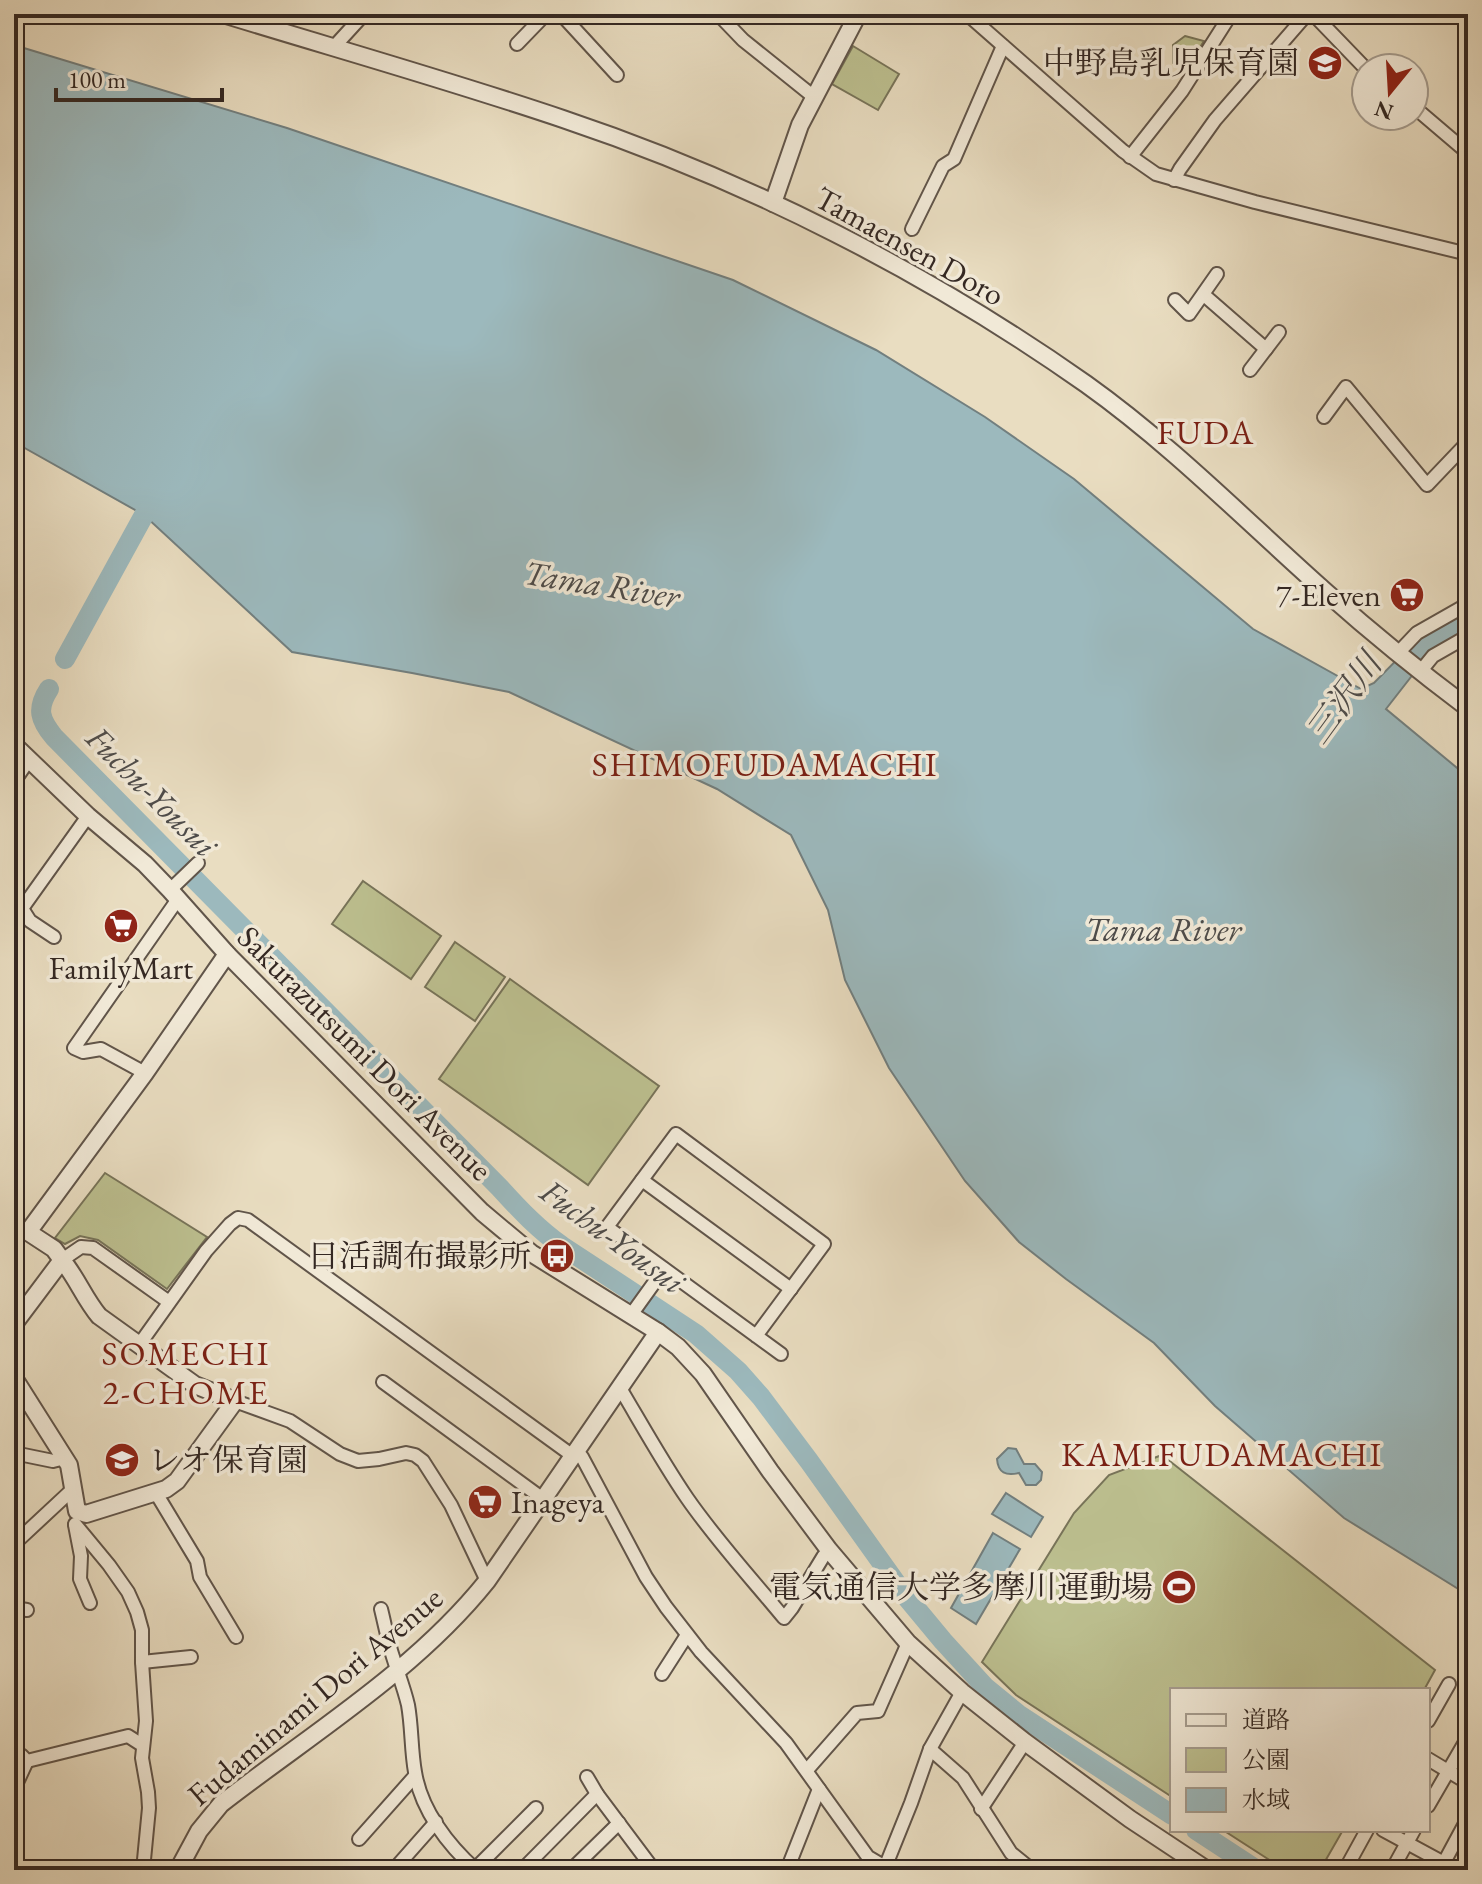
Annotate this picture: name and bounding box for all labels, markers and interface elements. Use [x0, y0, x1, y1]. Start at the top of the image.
place label: 中野島乳児保育園 [1043, 42, 1299, 84]
school or university icon: 中野島乳児保育園 [1306, 44, 1344, 82]
scale bar [56, 52, 222, 102]
north arrow [1350, 52, 1430, 132]
text: 100 m [68, 64, 126, 95]
text: N [1371, 94, 1397, 127]
street label: Tamaensen Doro [808, 177, 1012, 315]
district label: FUDA [1157, 410, 1255, 454]
water label: Tama River [521, 550, 685, 618]
place label: 7-Eleven [1276, 574, 1381, 616]
supermarket icon: 7-Eleven [1388, 576, 1426, 614]
water label: 三沢川 [1295, 641, 1393, 752]
water label: Fuchu-Yousui [76, 715, 228, 867]
district label: SHIMOFUDAMACHI [592, 742, 938, 786]
supermarket icon: FamilyMart [102, 907, 140, 945]
water label: Tama River [1085, 907, 1243, 951]
street label: Sakurazutsumi Dori Avenue [228, 916, 502, 1190]
place label: FamilyMart [49, 947, 193, 989]
water label: Fuchu-Yousui [531, 1168, 695, 1304]
place label: 日活調布撮影所 [307, 1235, 531, 1277]
bus stop icon: 日活調布撮影所 [538, 1237, 576, 1275]
district label: SOMECHI 2-CHOME [102, 1331, 270, 1414]
district label: KAMIFUDAMACHI [1061, 1432, 1383, 1476]
place label: レオ保育園 [148, 1439, 308, 1481]
school or university icon: レオ保育園 [103, 1441, 141, 1479]
place label: Inageya [511, 1481, 604, 1523]
supermarket icon: Inageya [466, 1483, 504, 1521]
place label: 電気通信大学多摩川運動場 [769, 1566, 1153, 1608]
sports icon: 電気通信大学多摩川運動場 [1160, 1568, 1198, 1606]
street label: Fudaminami Dori Avenue [179, 1577, 451, 1815]
legend [1170, 1688, 1430, 1832]
text: 道路 [1242, 1704, 1290, 1735]
text: 公園 [1242, 1744, 1290, 1775]
text: 水域 [1242, 1784, 1290, 1815]

